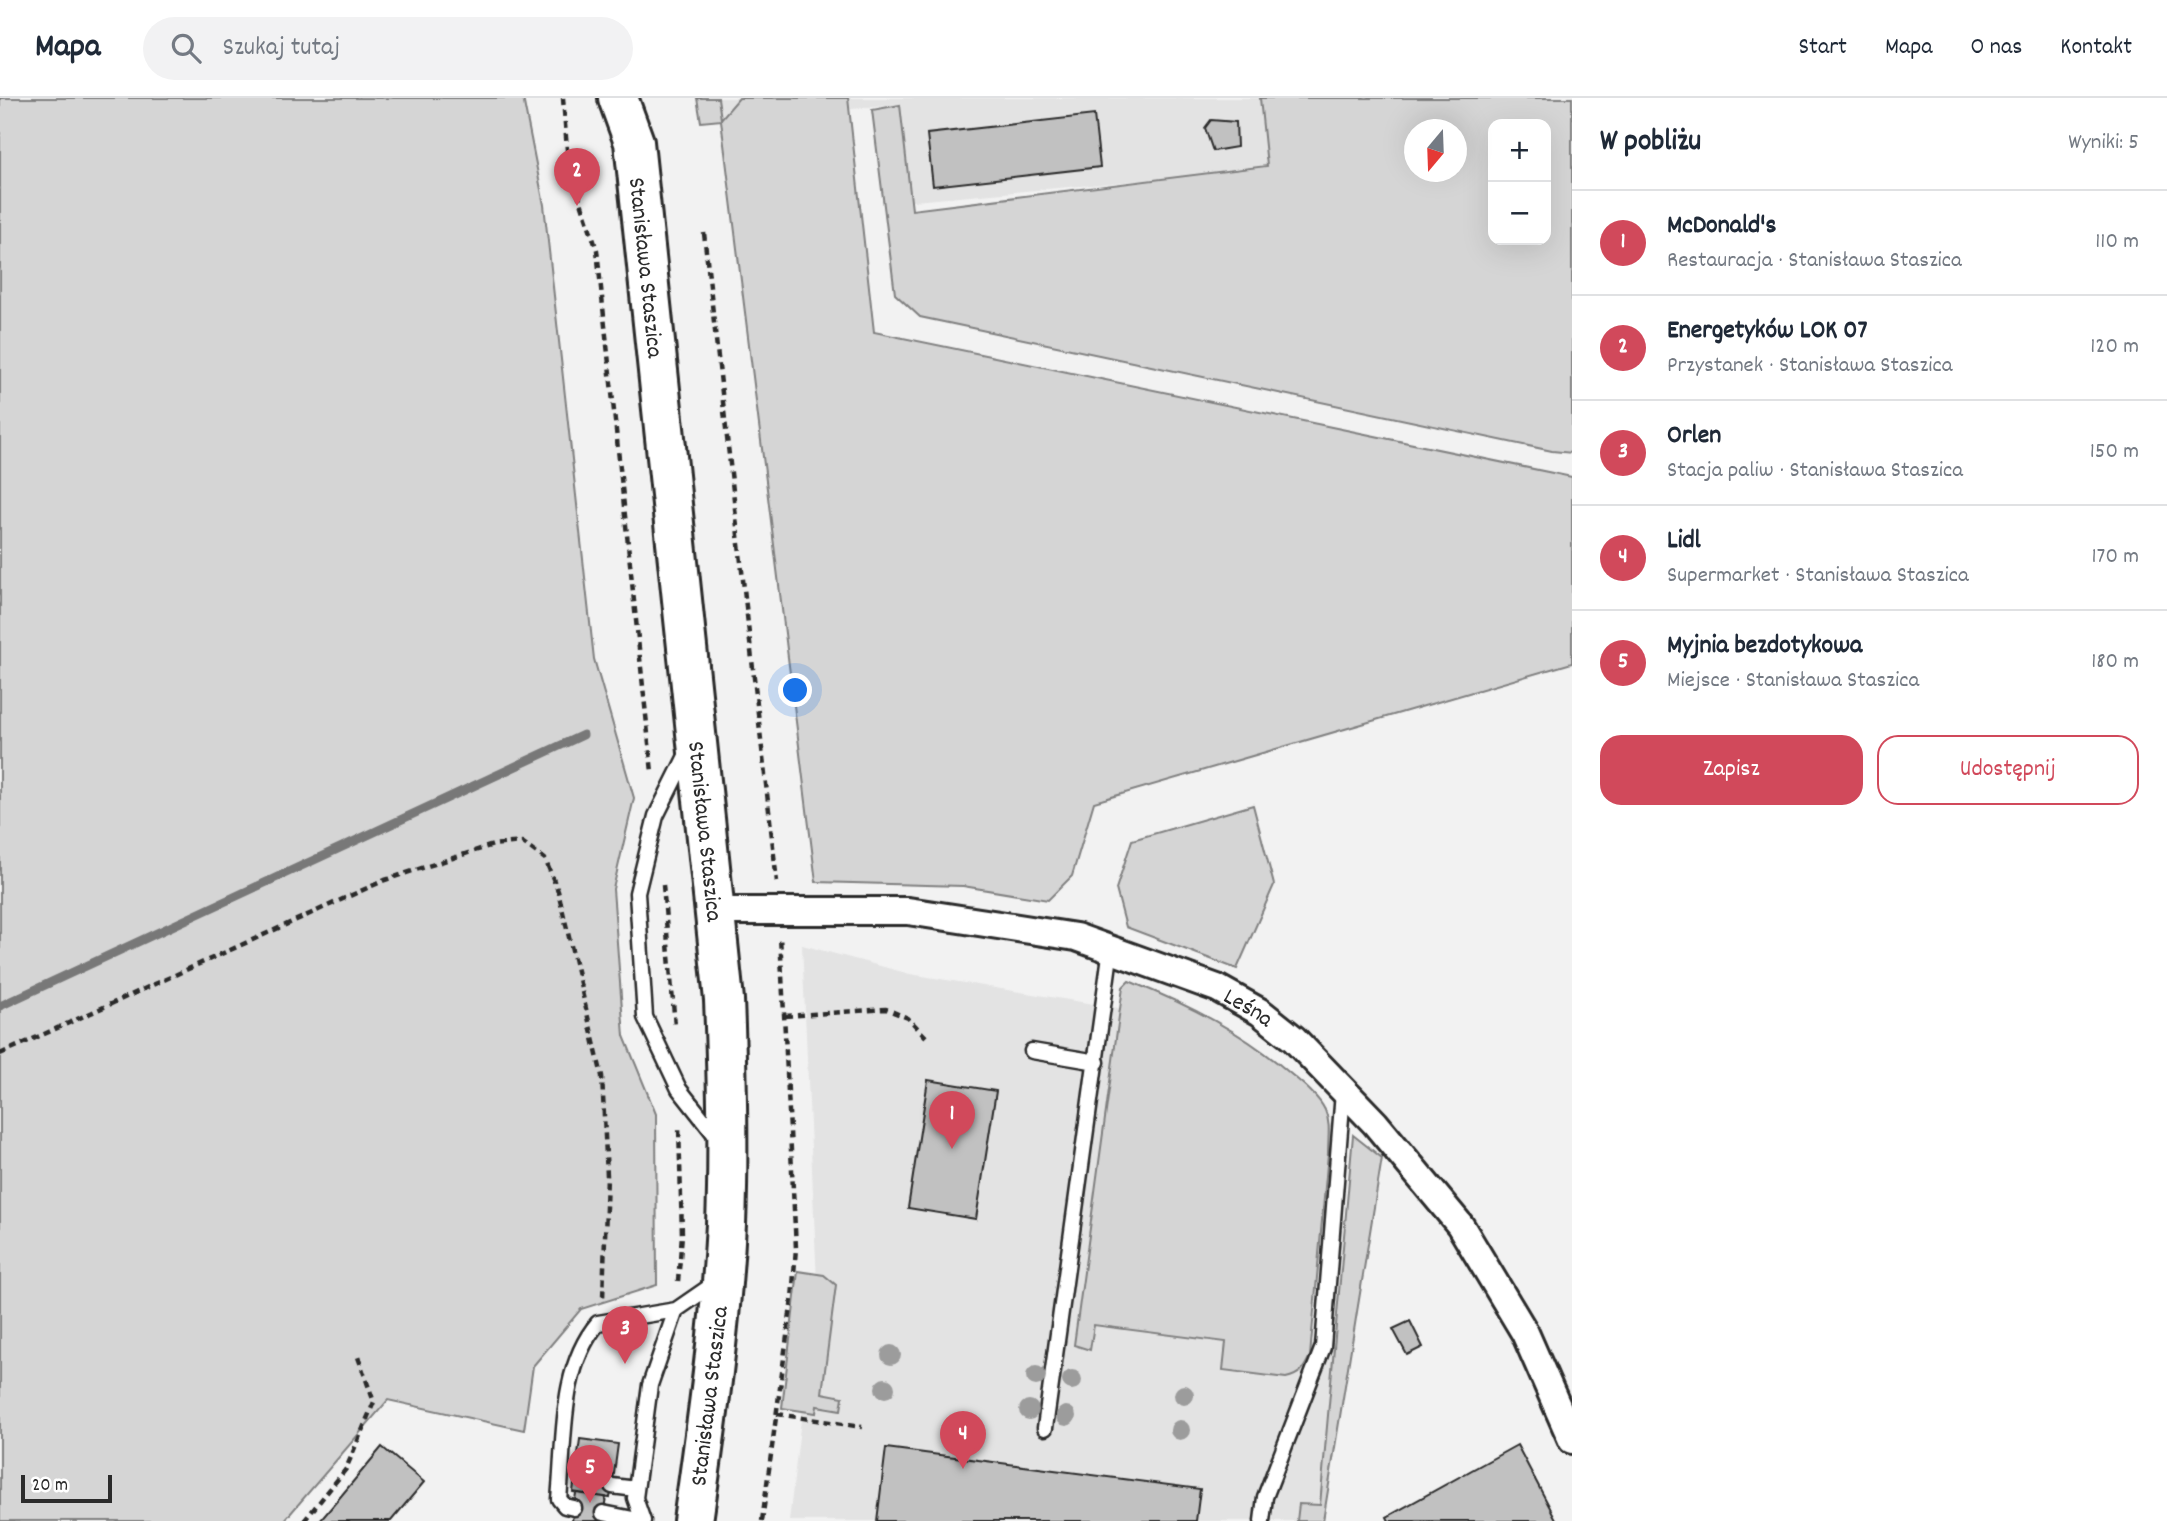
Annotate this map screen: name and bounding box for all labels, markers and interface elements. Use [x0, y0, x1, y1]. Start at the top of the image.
search box [143, 17, 633, 80]
text: Mapa [35, 25, 101, 72]
icon: search [167, 29, 205, 67]
text: Szukaj tutaj [223, 30, 340, 67]
text: Start [1798, 31, 1847, 65]
text: Mapa [1885, 31, 1933, 65]
text: O nas [1971, 31, 2022, 65]
text: Kontakt [2060, 31, 2132, 65]
north arrow [1404, 119, 1467, 182]
map controls [1488, 119, 1551, 245]
button: + [1488, 119, 1551, 182]
text: W pobliżu [1600, 122, 1701, 165]
text: Wyniki: 5 [2068, 127, 2139, 160]
pin: 2 [554, 148, 600, 206]
street label: Stanisława Staszica [618, 176, 671, 360]
button: − [1488, 182, 1551, 245]
text: McDonald's [1667, 208, 1776, 245]
text: 1 [1620, 226, 1626, 259]
text: 110 m [2095, 226, 2139, 259]
text: Restauracja · Stanisława Staszica [1667, 245, 1962, 278]
text: Energetyków LOK 07 [1667, 313, 1867, 350]
text: 2 [1618, 331, 1628, 364]
text: 120 m [2090, 331, 2139, 364]
text: Przystanek · Stanisława Staszica [1667, 350, 1952, 383]
text: Orlen [1667, 418, 1721, 455]
text: 3 [1618, 436, 1628, 469]
text: 150 m [2090, 436, 2139, 469]
text: Stacja paliw · Stanisława Staszica [1667, 455, 1963, 488]
text: Lidl [1667, 523, 1701, 560]
text: 4 [1618, 541, 1628, 574]
text: 170 m [2092, 541, 2139, 574]
text: Supermarket · Stanisława Staszica [1667, 560, 1969, 593]
text: Myjnia bezdotykowa [1667, 628, 1862, 665]
text: 5 [1618, 646, 1628, 679]
text: 180 m [2091, 646, 2139, 679]
text: Miejsce · Stanisława Staszica [1667, 665, 1919, 698]
your location [778, 673, 812, 707]
button: Zapisz [1600, 735, 1863, 805]
button: Udostępnij [1877, 735, 2139, 805]
street label: Stanisława Staszica [677, 740, 730, 924]
street label: Leśna [1216, 981, 1281, 1037]
pin: 1 [929, 1091, 975, 1149]
street label: Stanisława Staszica [683, 1304, 739, 1488]
pin: 3 [602, 1306, 648, 1364]
pin: 4 [940, 1411, 986, 1469]
pin: 5 [567, 1445, 613, 1503]
scale bar [21, 1472, 112, 1504]
text: 20 m [32, 1473, 68, 1500]

